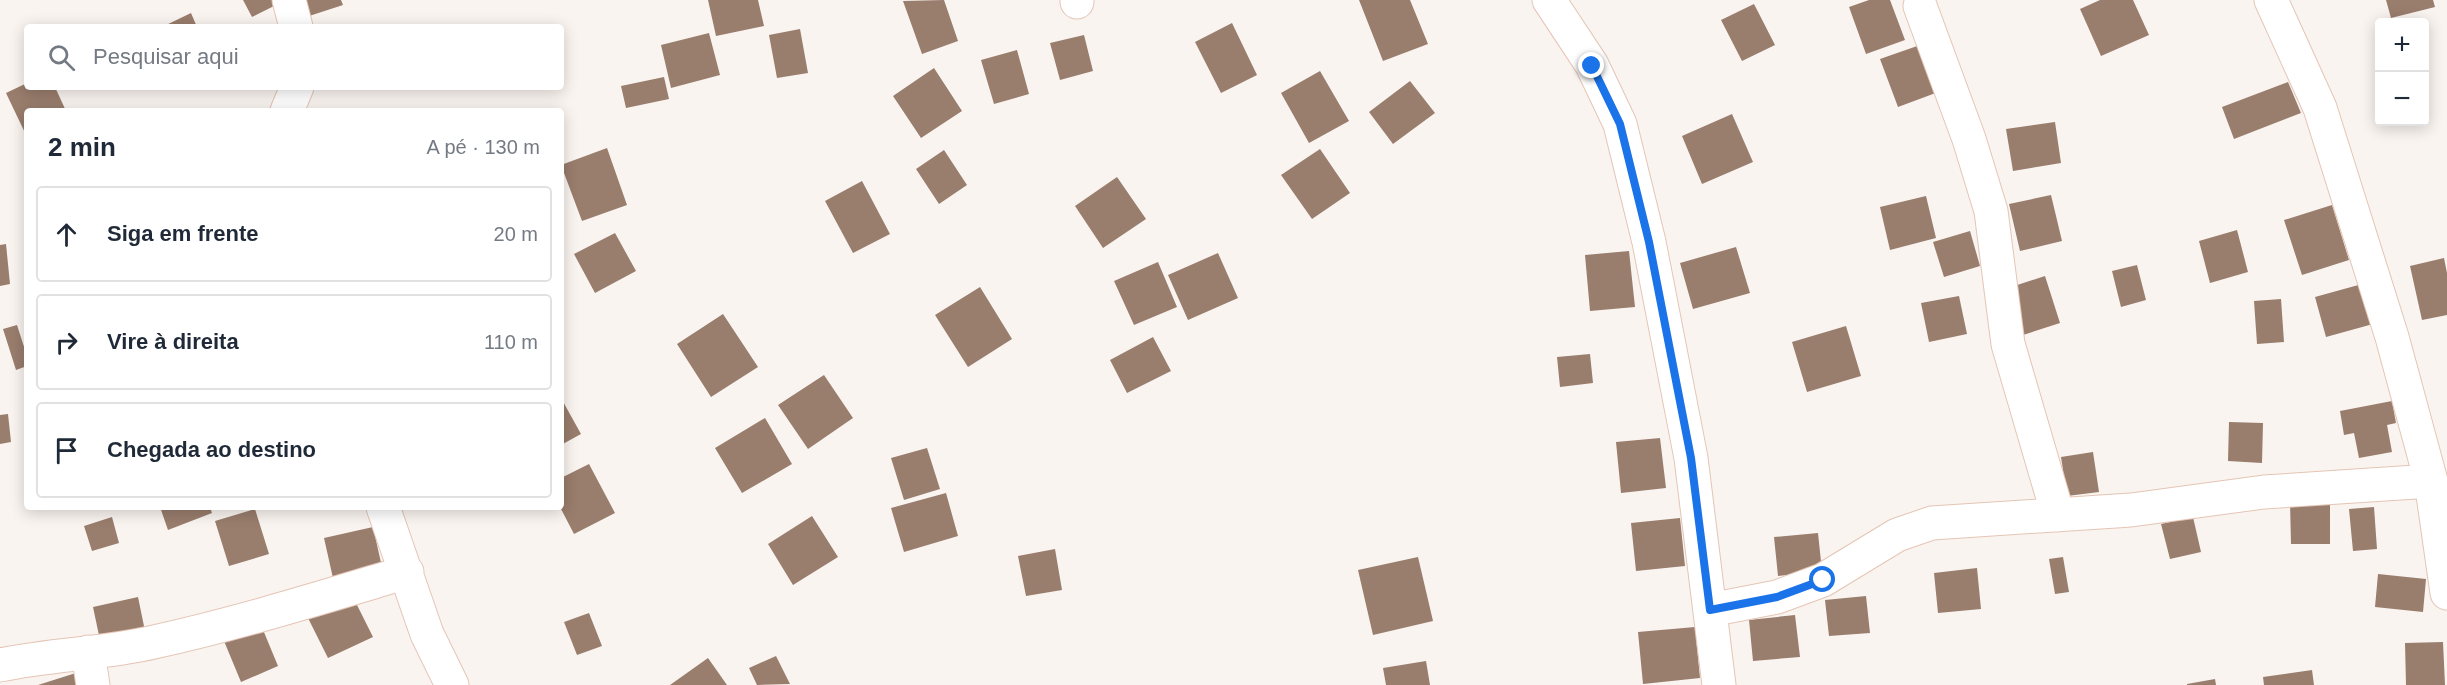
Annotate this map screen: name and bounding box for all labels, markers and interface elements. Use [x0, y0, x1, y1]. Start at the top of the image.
map controls [2375, 18, 2429, 126]
button: + [2375, 18, 2429, 72]
search box [24, 24, 564, 90]
icon: search [45, 41, 78, 74]
text: Pesquisar aqui [93, 44, 239, 69]
route end [1578, 52, 1604, 78]
button: − [2375, 72, 2429, 126]
text: 2 min [48, 132, 116, 162]
text: A pé · 130 m [427, 136, 540, 158]
icon: ahead [50, 218, 83, 251]
text: Siga em frente [107, 221, 259, 246]
text: 20 m [494, 223, 538, 245]
icon: right [50, 326, 83, 359]
text: Vire à direita [107, 329, 239, 354]
text: 110 m [484, 331, 538, 353]
icon: arrive [50, 434, 83, 467]
text: Chegada ao destino [107, 437, 316, 462]
route start [1809, 566, 1835, 592]

